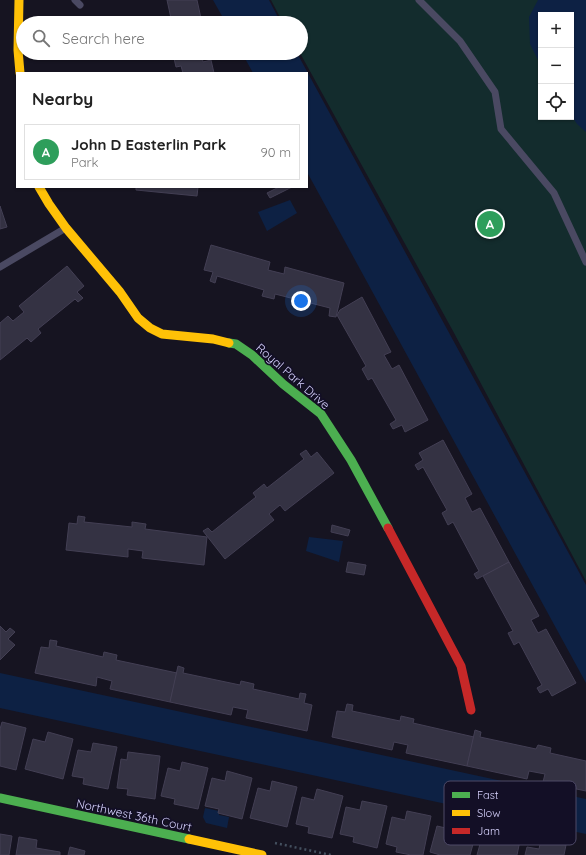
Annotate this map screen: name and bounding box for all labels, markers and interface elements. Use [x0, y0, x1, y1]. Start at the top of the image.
map controls [538, 12, 574, 120]
button: + [538, 12, 574, 48]
search box [16, 16, 308, 60]
icon: search [30, 27, 52, 49]
text: Search here [62, 29, 145, 48]
button: − [538, 48, 574, 84]
button: locate [538, 84, 574, 120]
text: Nearby [32, 88, 93, 109]
text: John D Easterlin Park [71, 135, 226, 154]
text: A [42, 144, 50, 160]
text: 90 m [261, 144, 291, 160]
text: Park [71, 154, 99, 170]
pin: A [477, 209, 503, 239]
your location [291, 291, 311, 311]
street label: Royal Park Drive [253, 340, 333, 412]
legend [444, 781, 576, 845]
text: Fast [477, 788, 499, 802]
street label: Northwest 36th Court [75, 795, 193, 835]
text: Slow [477, 806, 501, 820]
text: Jam [477, 824, 500, 838]

